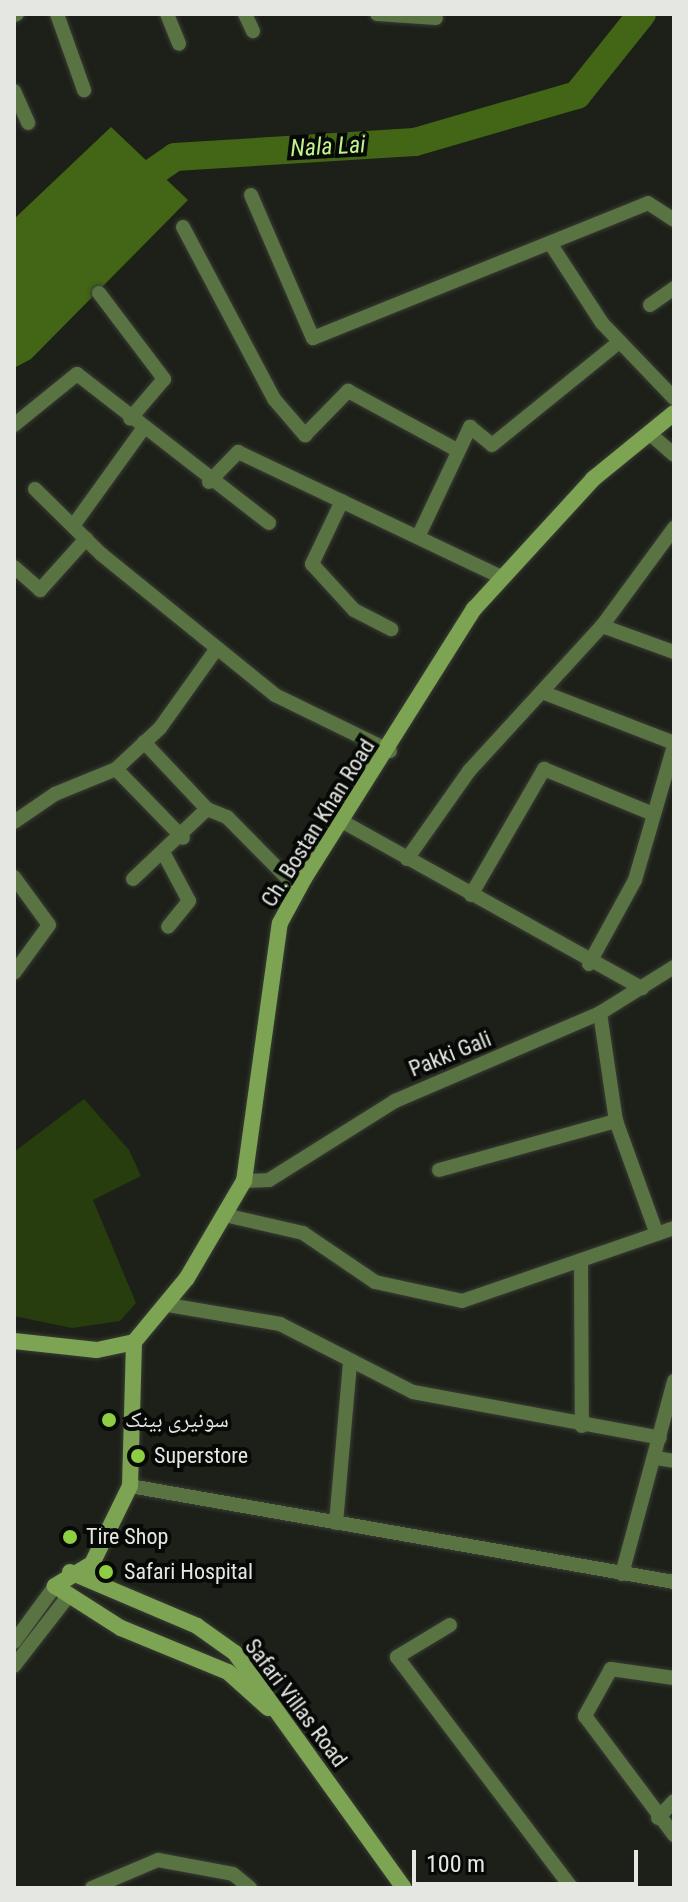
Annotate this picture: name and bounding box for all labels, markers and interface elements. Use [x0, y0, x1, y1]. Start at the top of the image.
water label: Nala Lai [290, 131, 366, 163]
street label: Ch. Bostan Khan Road [256, 734, 380, 912]
street label: Pakki Gali [405, 1026, 495, 1082]
place label: سونیری بینک [125, 1407, 229, 1433]
marker: سونیری بینک [100, 1411, 118, 1429]
place label: Superstore [154, 1443, 248, 1469]
marker: Superstore [129, 1447, 147, 1465]
place label: Tire Shop [86, 1524, 168, 1550]
marker: Tire Shop [61, 1528, 79, 1546]
place label: Safari Hospital [124, 1559, 253, 1585]
marker: Safari Hospital [95, 1561, 117, 1583]
street label: Safari Villas Road [239, 1634, 353, 1772]
scale bar [416, 1834, 642, 1884]
text: 100 m [426, 1850, 485, 1878]

